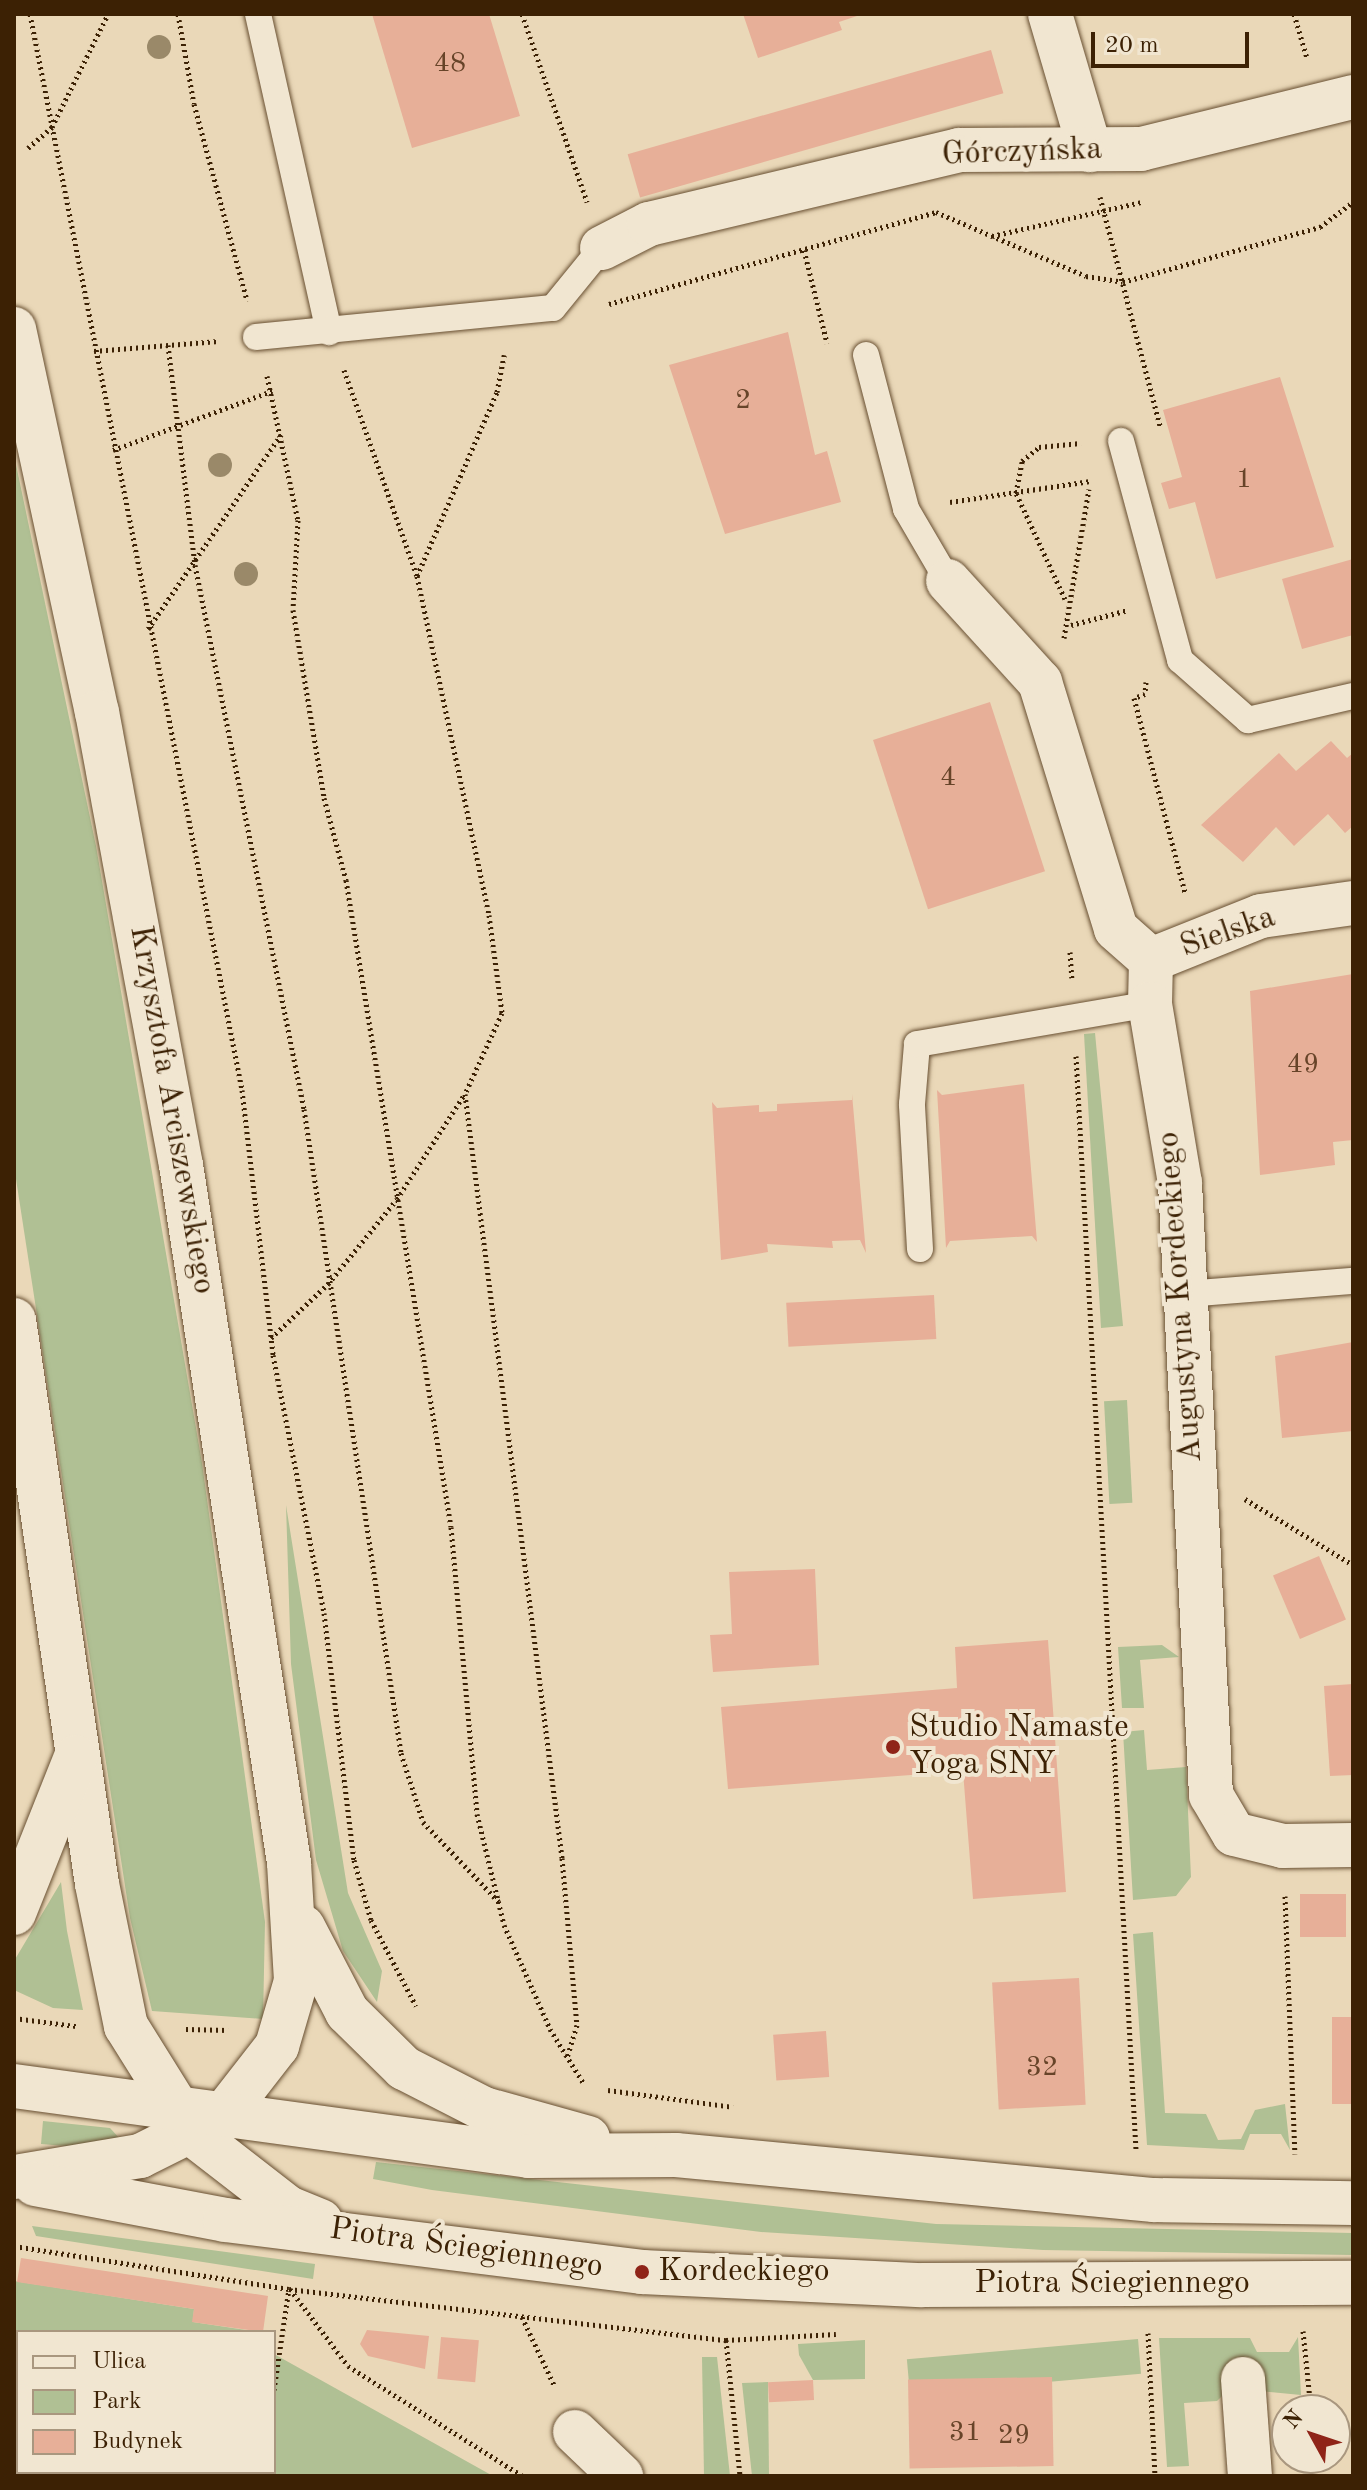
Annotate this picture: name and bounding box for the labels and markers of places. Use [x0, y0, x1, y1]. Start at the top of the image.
place label: Studio Namaste Yoga SNY [909, 1710, 1129, 1785]
marker: Studio Namaste Yoga SNY [884, 1738, 902, 1756]
place label: Kordeckiego [658, 2253, 830, 2291]
marker: Kordeckiego [633, 2263, 651, 2281]

